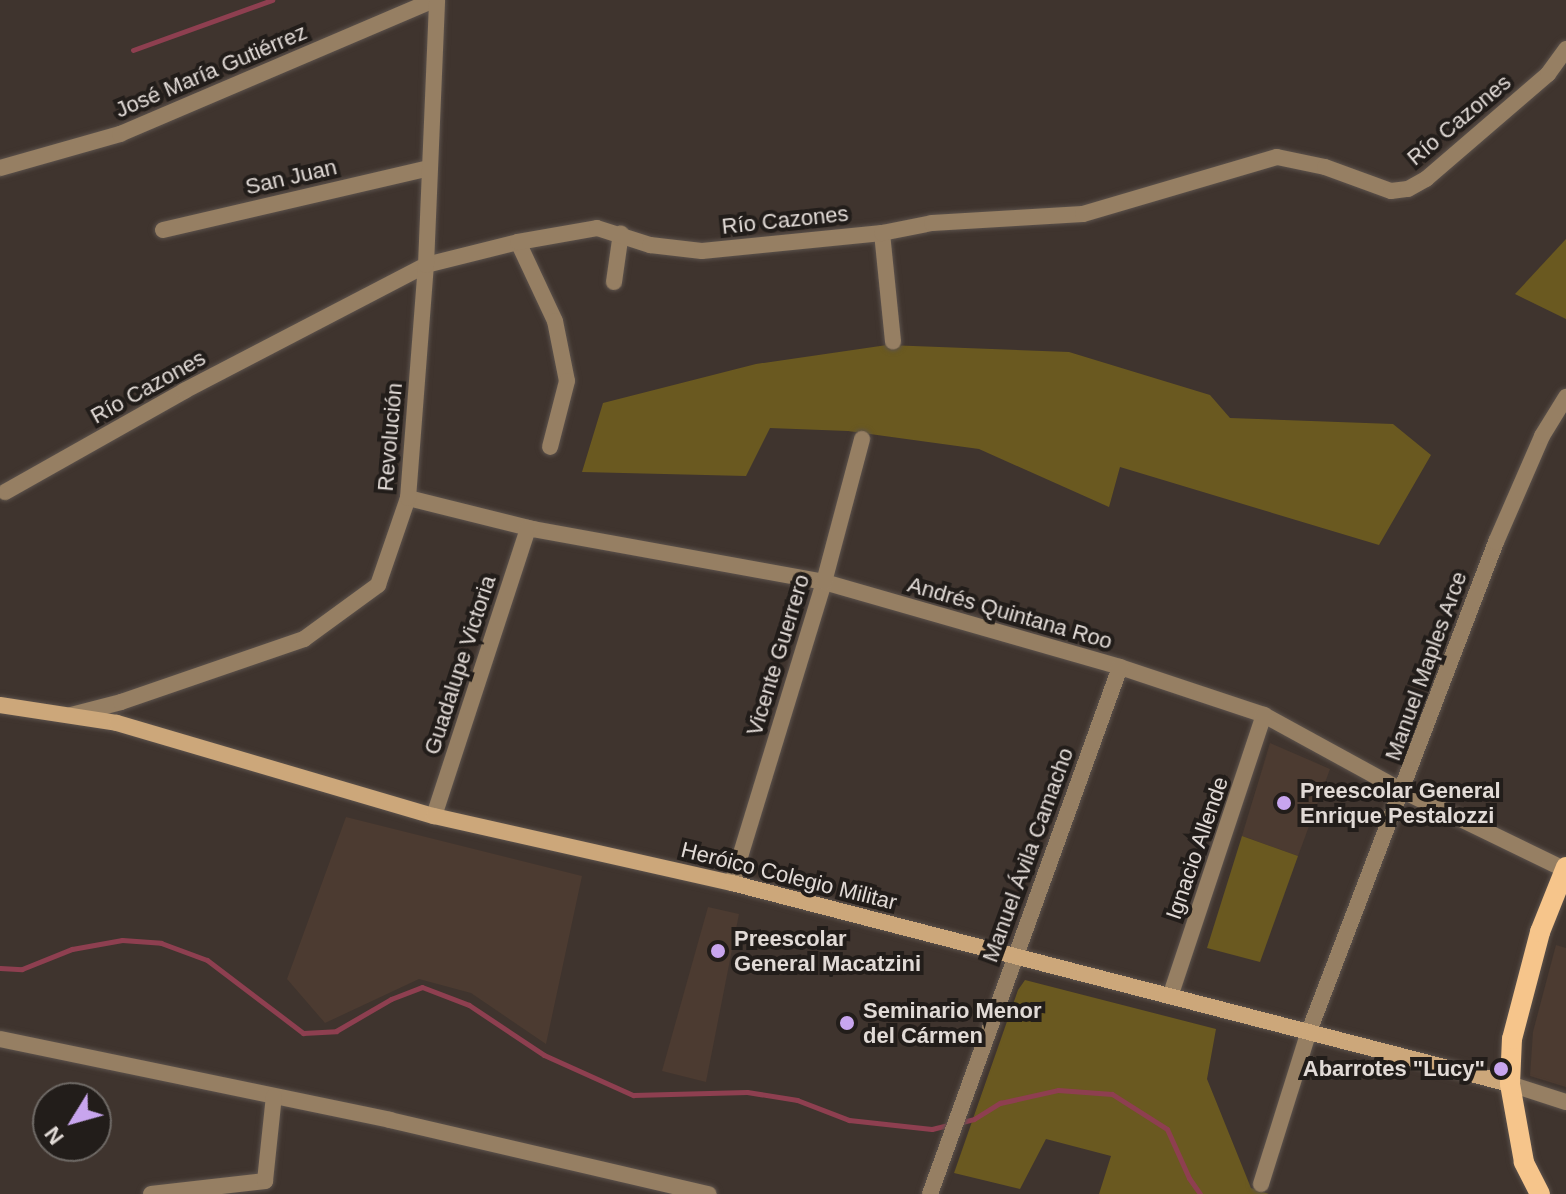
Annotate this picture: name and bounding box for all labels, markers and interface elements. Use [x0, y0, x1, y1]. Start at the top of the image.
street label: José María Gutiérrez [111, 19, 311, 123]
street label: Río Cazones [1402, 69, 1516, 171]
street label: San Juan [243, 154, 339, 200]
street label: Río Cazones [720, 200, 850, 240]
street label: Río Cazones [86, 345, 210, 429]
street label: Revolución [372, 382, 408, 492]
street label: Manuel Maples Arce [1379, 567, 1473, 765]
street label: Vicente Guerrero [741, 571, 815, 739]
street label: Andrés Quintana Roo [905, 571, 1115, 655]
street label: Guadalupe Victoria [419, 572, 501, 758]
street label: Manuel Ávila Camacho [977, 744, 1079, 966]
street label: Ignacio Allende [1160, 773, 1234, 923]
place label: Preescolar General Enrique Pestalozzi [1300, 777, 1501, 828]
marker: Preescolar General Enrique Pestalozzi [1275, 794, 1293, 812]
street label: Heróico Colegio Militar [678, 836, 900, 916]
place label: Preescolar General Macatzini [734, 925, 921, 976]
marker: Preescolar General Macatzini [709, 942, 727, 960]
place label: Seminario Menor del Cármen [863, 997, 1041, 1048]
marker: Seminario Menor del Cármen [838, 1014, 856, 1032]
place label: Abarrotes "Lucy" [1303, 1056, 1485, 1082]
marker: Abarrotes "Lucy" [1492, 1060, 1510, 1078]
north arrow [32, 1082, 112, 1162]
text: N [39, 1122, 69, 1149]

